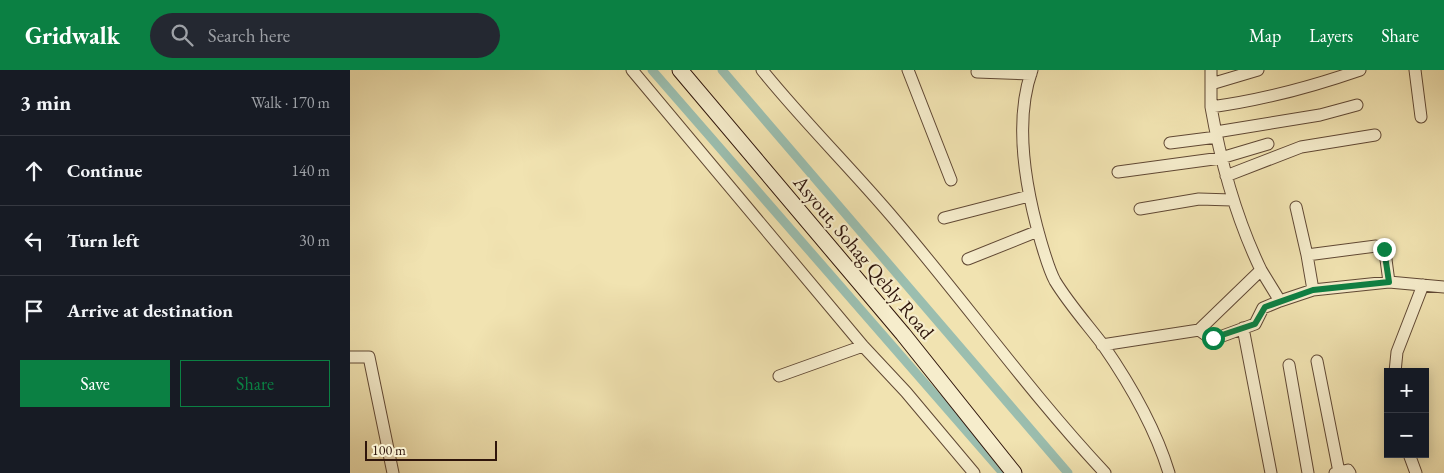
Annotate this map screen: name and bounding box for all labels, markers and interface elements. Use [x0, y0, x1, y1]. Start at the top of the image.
search box [150, 13, 500, 58]
text: Gridwalk [25, 20, 120, 51]
icon: search [168, 21, 196, 49]
text: Search here [208, 23, 290, 48]
text: Map [1249, 24, 1281, 47]
text: Layers [1309, 24, 1353, 47]
text: Share [1381, 24, 1419, 47]
text: 3 min [20, 89, 71, 116]
text: Walk · 170 m [251, 92, 330, 113]
icon: ahead [20, 157, 48, 185]
text: Continue [67, 158, 142, 183]
text: 140 m [291, 160, 330, 181]
street label: Asyout, Sohag Qebly Road [787, 169, 941, 345]
icon: left [20, 227, 48, 255]
text: Turn left [67, 228, 139, 253]
text: 30 m [299, 230, 330, 251]
route end [1373, 238, 1396, 261]
icon: arrive [20, 297, 48, 325]
text: Arrive at destination [67, 298, 233, 323]
route start [1202, 327, 1225, 350]
button: Save [20, 360, 170, 407]
button: Share [180, 360, 330, 407]
map controls [1384, 368, 1429, 458]
button: + [1384, 368, 1429, 413]
button: − [1384, 413, 1429, 458]
scale bar [365, 438, 498, 461]
text: 100 m [372, 441, 406, 459]

